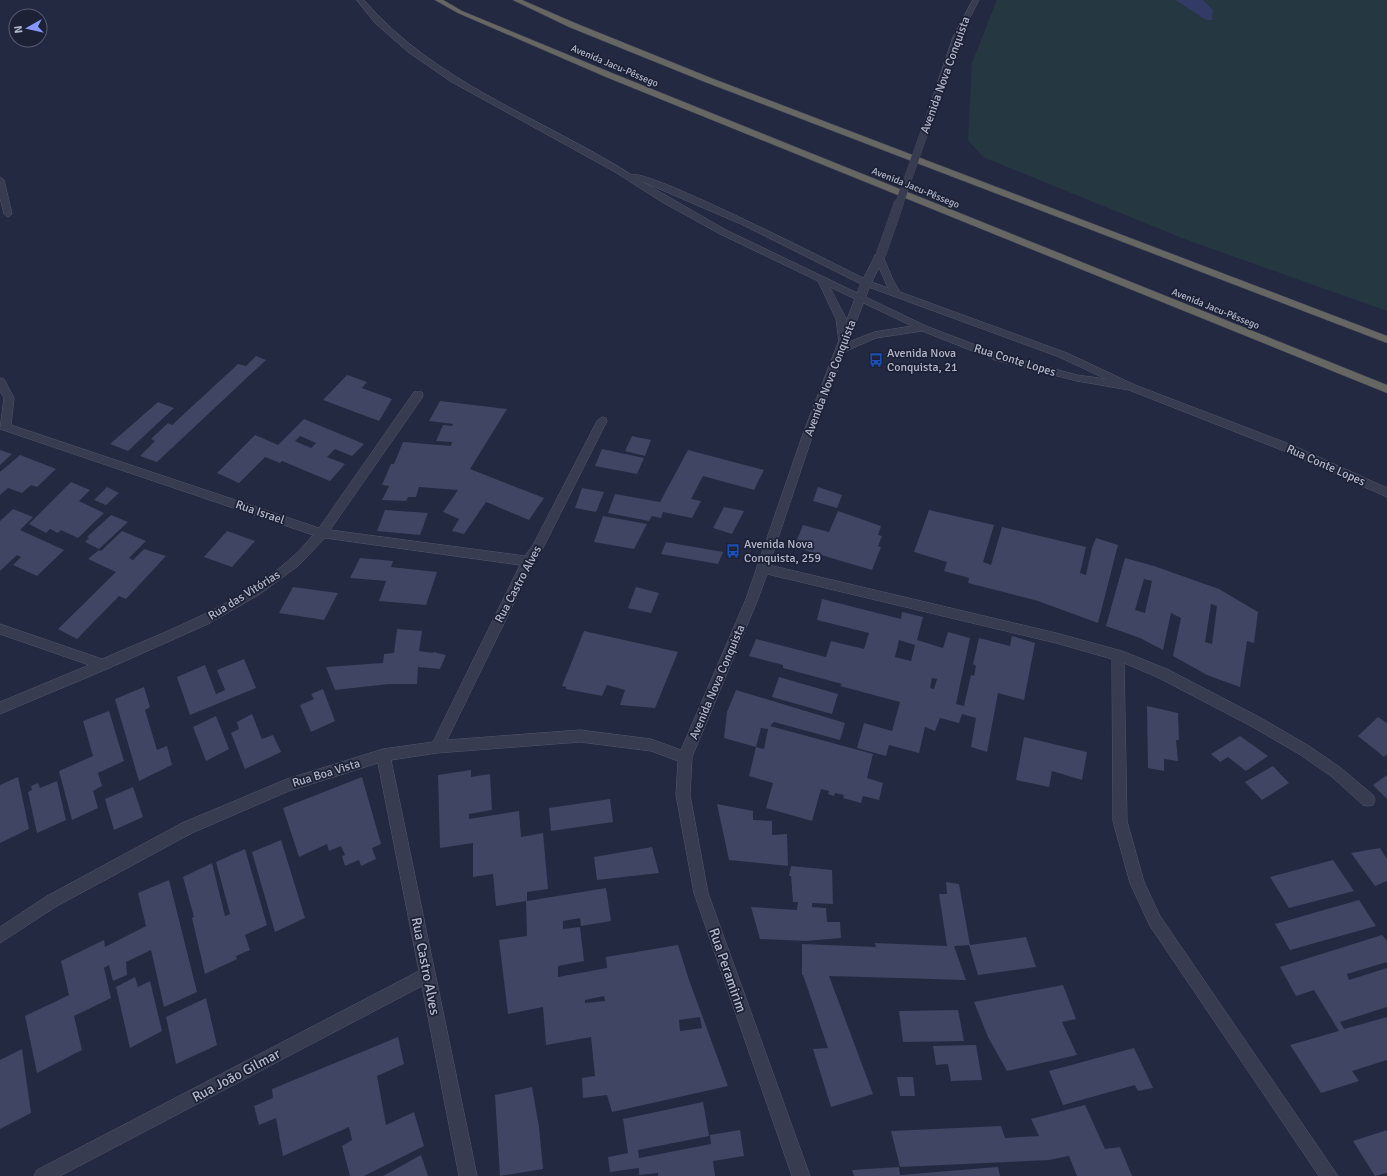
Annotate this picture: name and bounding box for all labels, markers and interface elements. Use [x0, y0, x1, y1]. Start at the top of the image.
north arrow [8, 8, 48, 48]
street label: Avenida Nova Conquista [917, 15, 974, 136]
text: N [12, 25, 26, 34]
street label: Avenida Jacu-Pêssego [569, 42, 660, 90]
street label: Avenida Jacu-Pêssego [870, 165, 961, 211]
street label: Avenida Jacu-Pêssego [1170, 286, 1261, 332]
street label: Avenida Nova Conquista [801, 318, 860, 438]
street label: Rua Conte Lopes [972, 341, 1058, 380]
place label: Avenida Nova Conquista, 21 [887, 346, 957, 375]
bus stop icon: Avenida Nova Conquista, 21 [868, 352, 884, 368]
street label: Rua Conte Lopes [1284, 441, 1368, 490]
street label: Rua Israel [233, 497, 287, 528]
place label: Avenida Nova Conquista, 259 [744, 537, 821, 566]
street label: Rua Castro Alves [492, 543, 545, 625]
bus stop icon: Avenida Nova Conquista, 259 [725, 543, 741, 559]
street label: Rua das Vitórias [205, 567, 283, 624]
street label: Avenida Nova Conquista [686, 622, 748, 742]
street label: Rua Boa Vista [290, 756, 362, 791]
street label: Rua Castro Alves [408, 916, 443, 1016]
street label: Rua Peramirim [705, 926, 750, 1015]
street label: Rua João Gilmar [189, 1045, 284, 1106]

